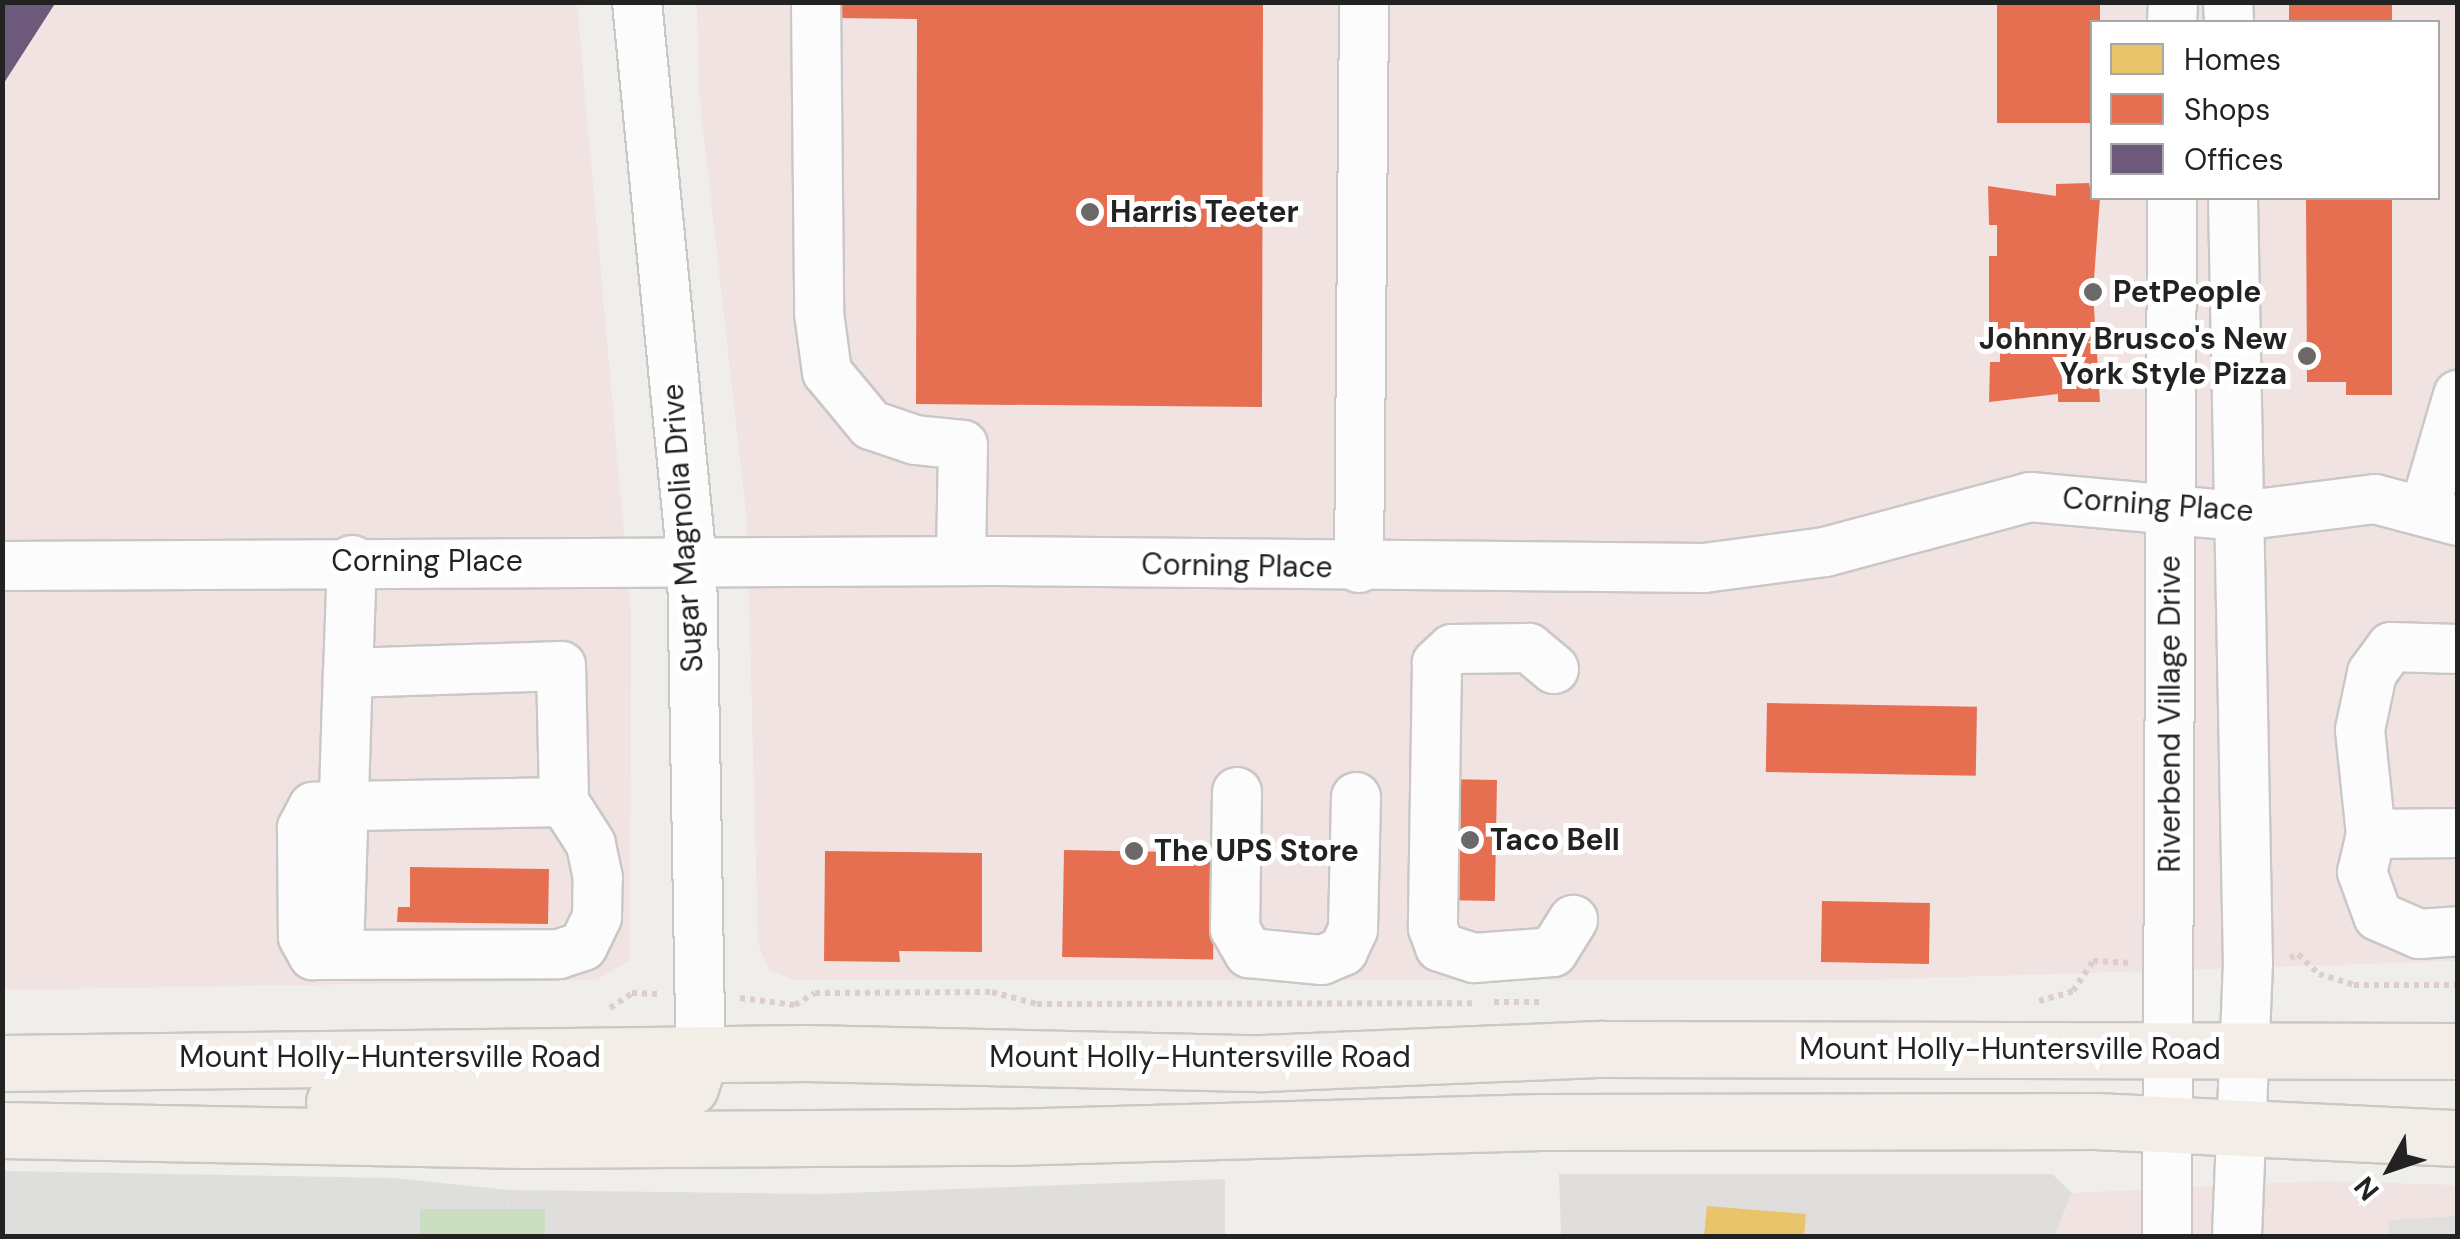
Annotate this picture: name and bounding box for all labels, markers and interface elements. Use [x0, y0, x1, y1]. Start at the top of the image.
legend [2090, 20, 2440, 200]
text: Homes [2184, 40, 2281, 79]
text: Shops [2184, 90, 2270, 129]
text: Offices [2184, 140, 2284, 179]
place label: Harris Teeter [1110, 194, 1299, 230]
marker: Harris Teeter [1079, 201, 1101, 223]
place label: PetPeople [2113, 274, 2261, 310]
marker: PetPeople [2082, 281, 2104, 303]
place label: Johnny Brusco's New York Style Pizza [1979, 321, 2287, 392]
marker: Johnny Brusco's New York Style Pizza [2296, 345, 2318, 367]
street label: Sugar Magnolia Drive [655, 382, 711, 674]
street label: Corning Place [2061, 480, 2255, 530]
street label: Corning Place [331, 543, 523, 579]
street label: Corning Place [1141, 546, 1333, 586]
street label: Riverbend Village Drive [2152, 555, 2188, 873]
place label: Taco Bell [1490, 822, 1620, 858]
marker: Taco Bell [1459, 829, 1481, 851]
place label: The UPS Store [1154, 833, 1359, 869]
marker: The UPS Store [1123, 840, 1145, 862]
street label: Mount Holly-Huntersville Road [1799, 1031, 2221, 1067]
street label: Mount Holly-Huntersville Road [179, 1039, 601, 1075]
street label: Mount Holly-Huntersville Road [989, 1039, 1411, 1075]
north arrow [2340, 1119, 2440, 1219]
text: N [2346, 1169, 2387, 1208]

